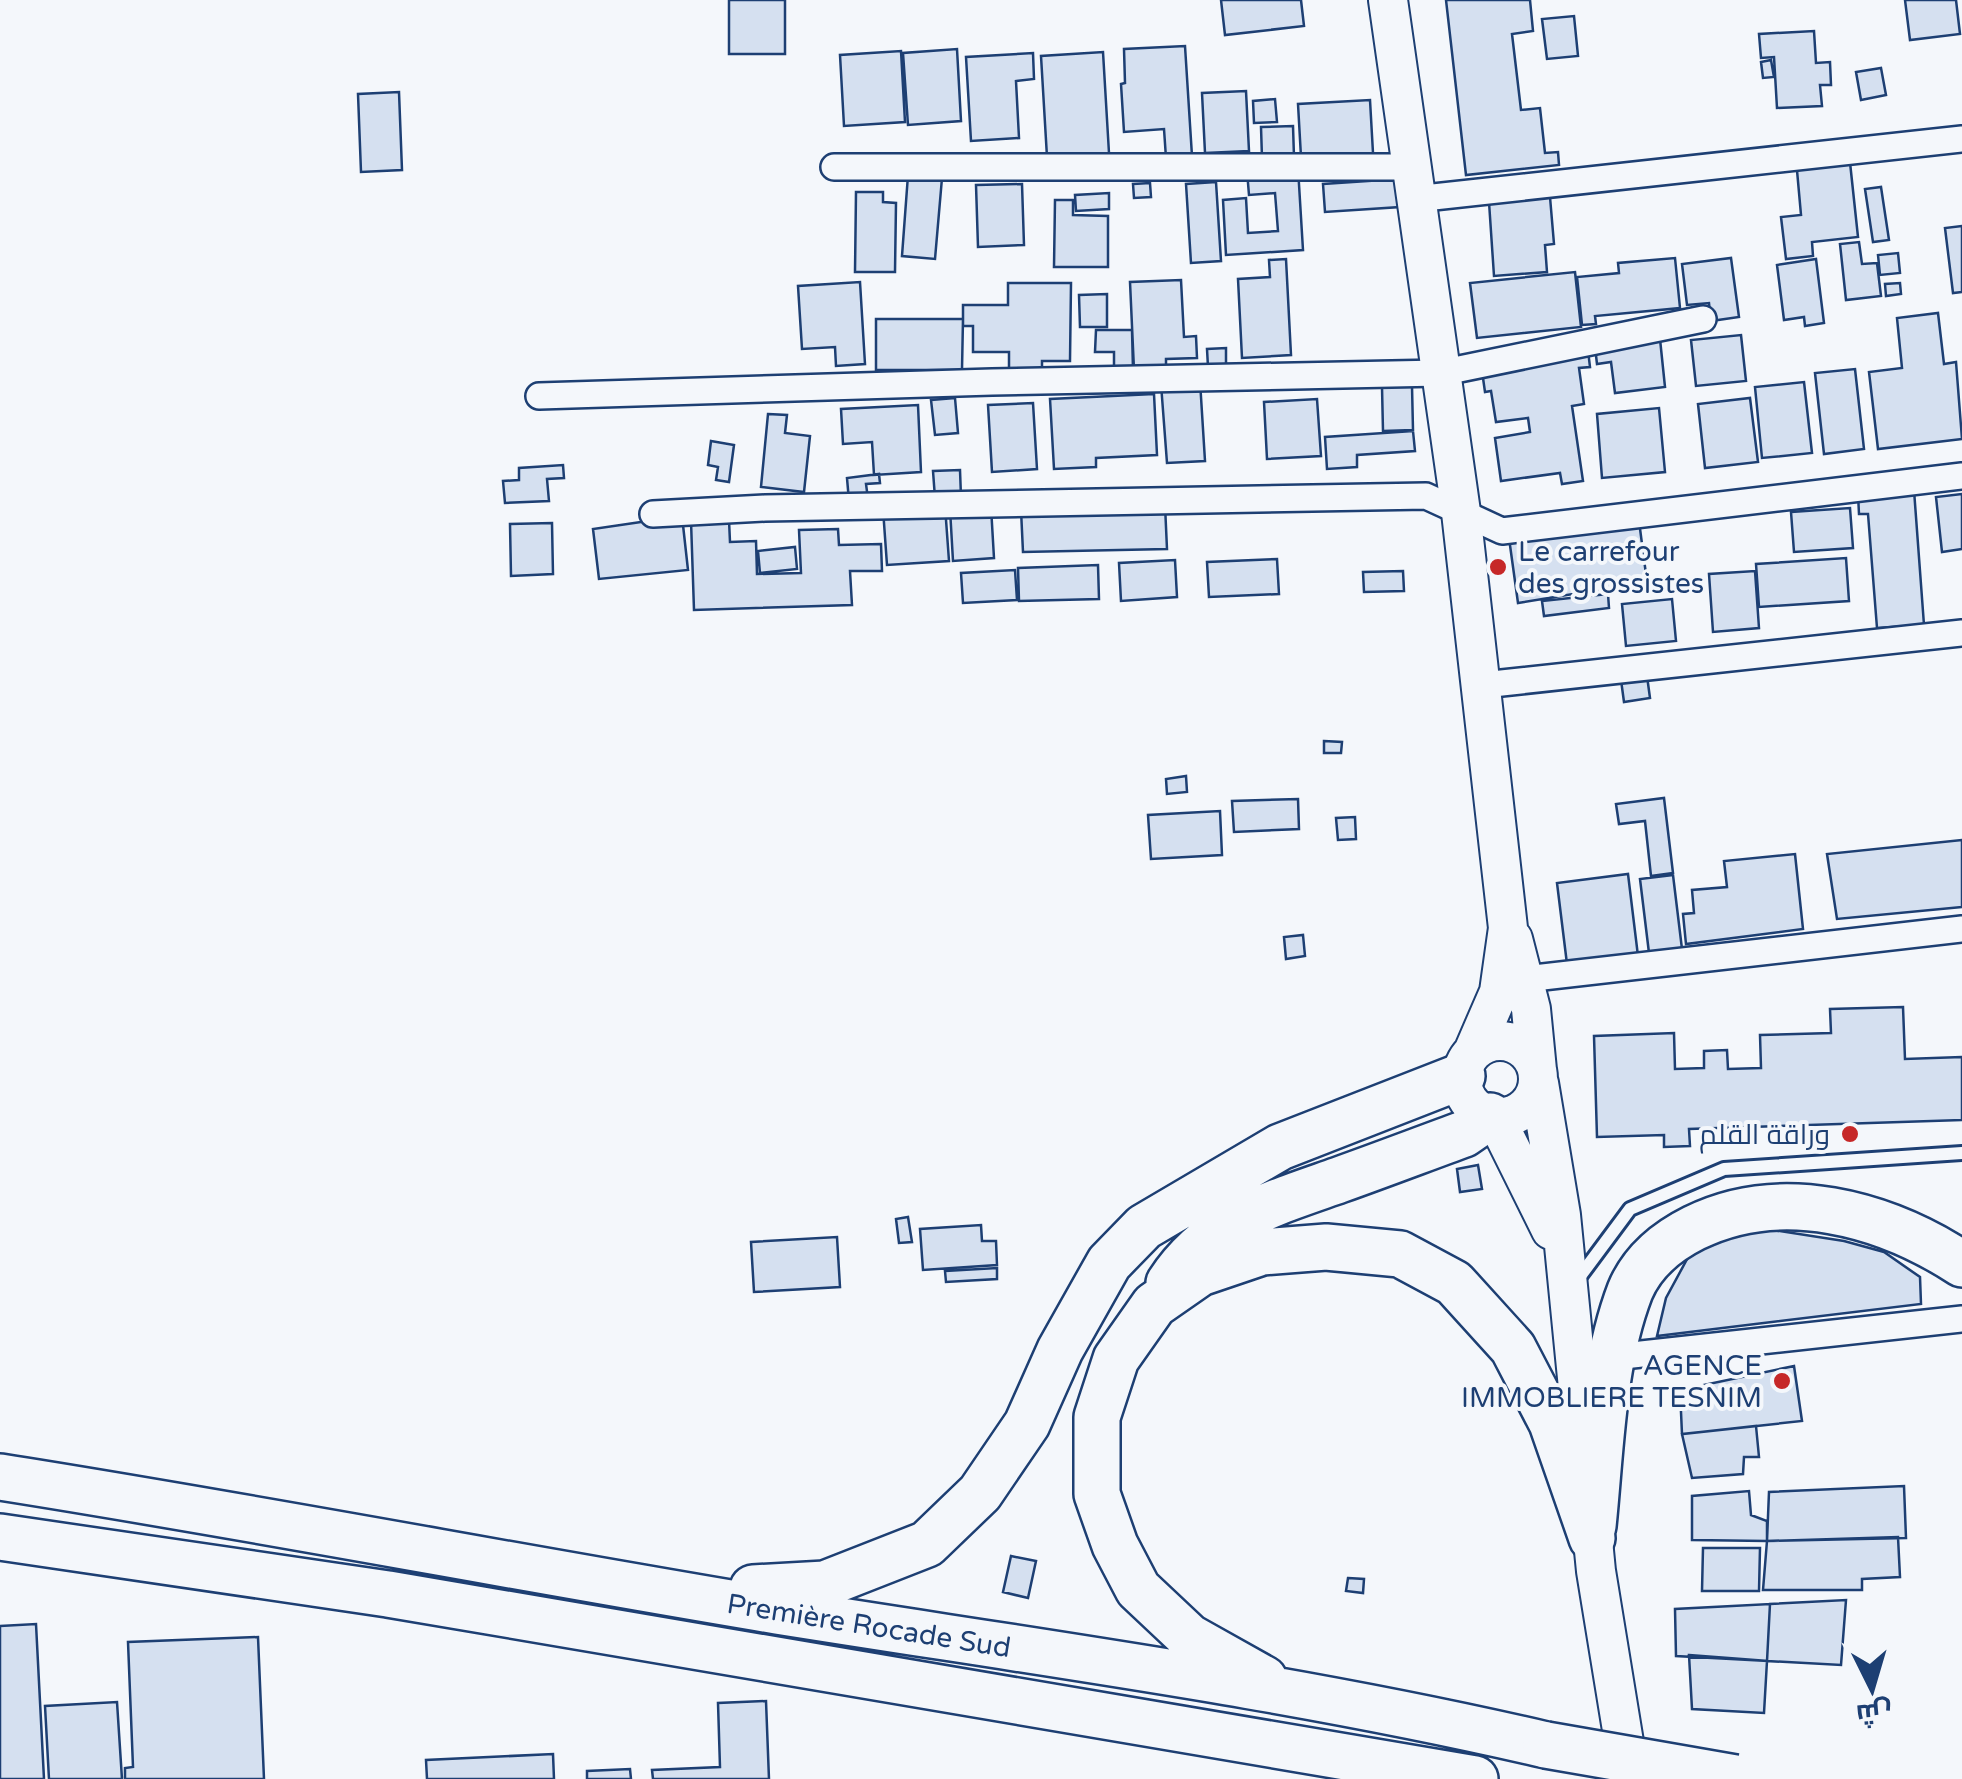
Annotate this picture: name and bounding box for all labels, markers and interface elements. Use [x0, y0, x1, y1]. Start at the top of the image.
place label: Le carrefour des grossistes [1518, 535, 1704, 601]
marker: Le carrefour des grossistes [1487, 556, 1509, 578]
place label: وراقة القلم [1699, 1118, 1830, 1154]
marker: وراقة القلم [1839, 1123, 1861, 1145]
place label: AGENCE IMMOBLIERE TESNIM [1461, 1349, 1762, 1415]
marker: AGENCE IMMOBLIERE TESNIM [1771, 1370, 1793, 1392]
street label: Première Rocade Sud [725, 1587, 1013, 1665]
north arrow [1822, 1639, 1922, 1739]
text: ش [1855, 1694, 1893, 1731]

